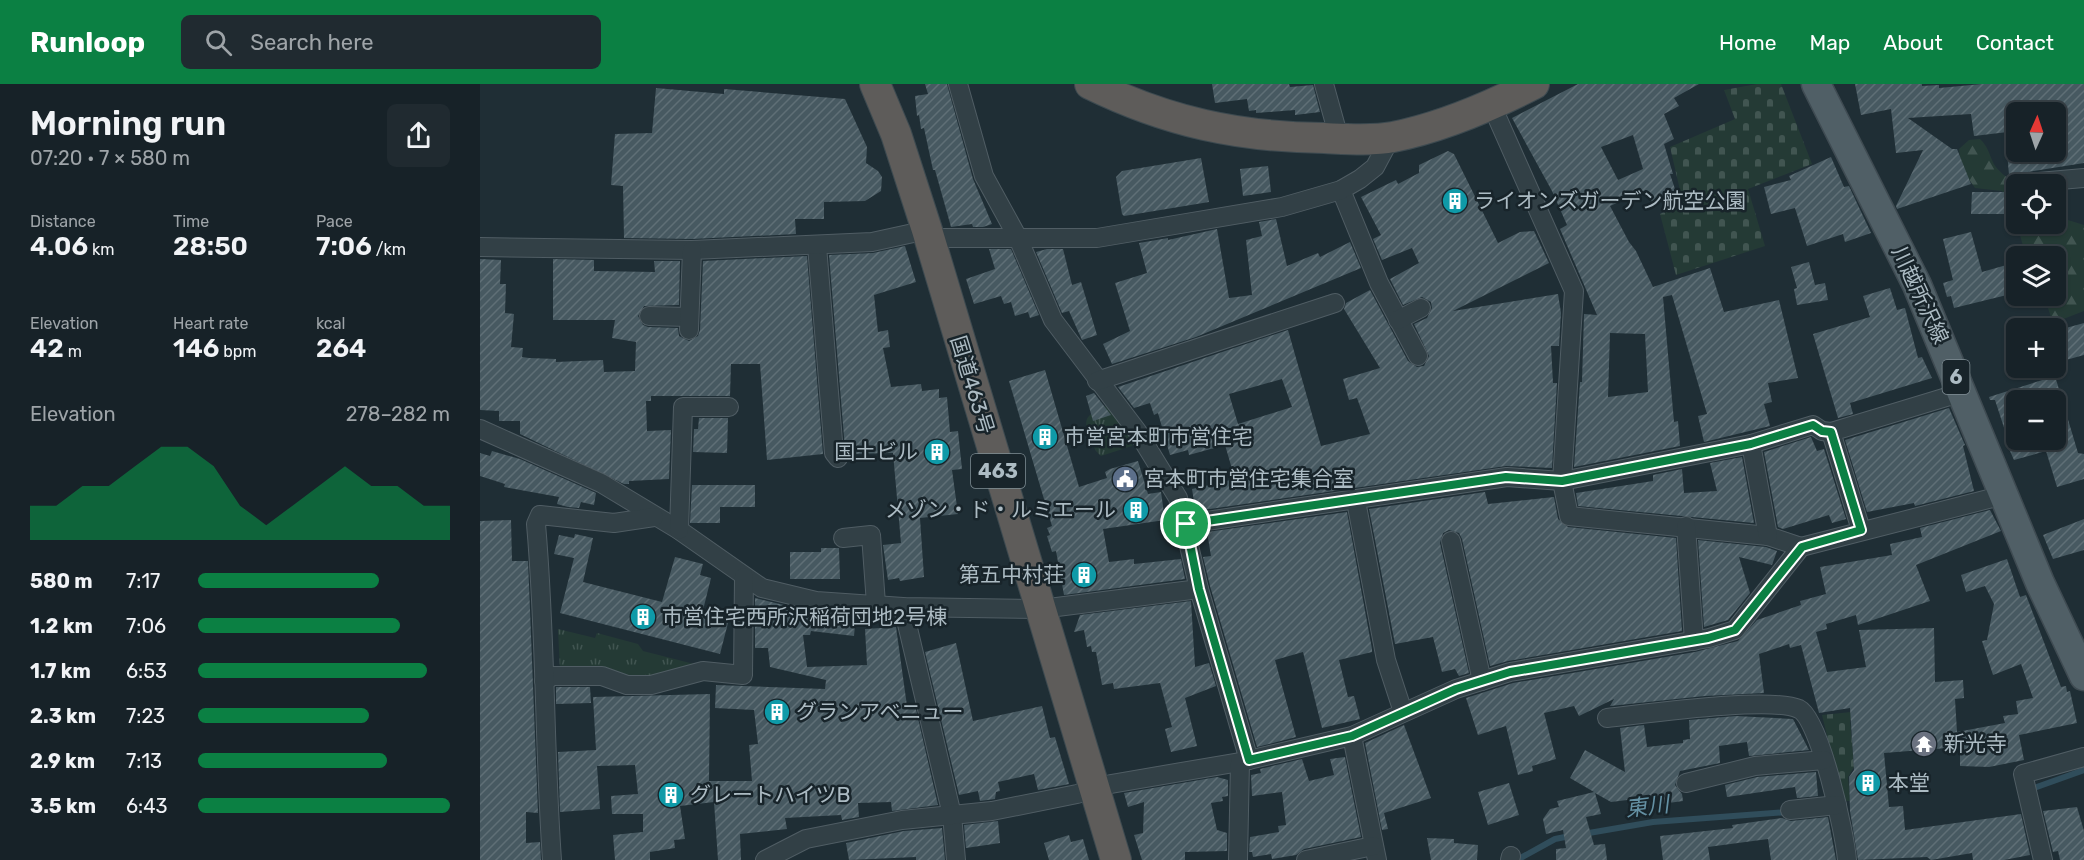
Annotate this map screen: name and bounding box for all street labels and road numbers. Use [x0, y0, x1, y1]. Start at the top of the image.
street label: 川越所沢線 [1887, 242, 1954, 348]
street label: 国道463号 [946, 333, 999, 437]
road number: 6 [1942, 360, 1970, 394]
road number: 463 [971, 454, 1025, 488]

